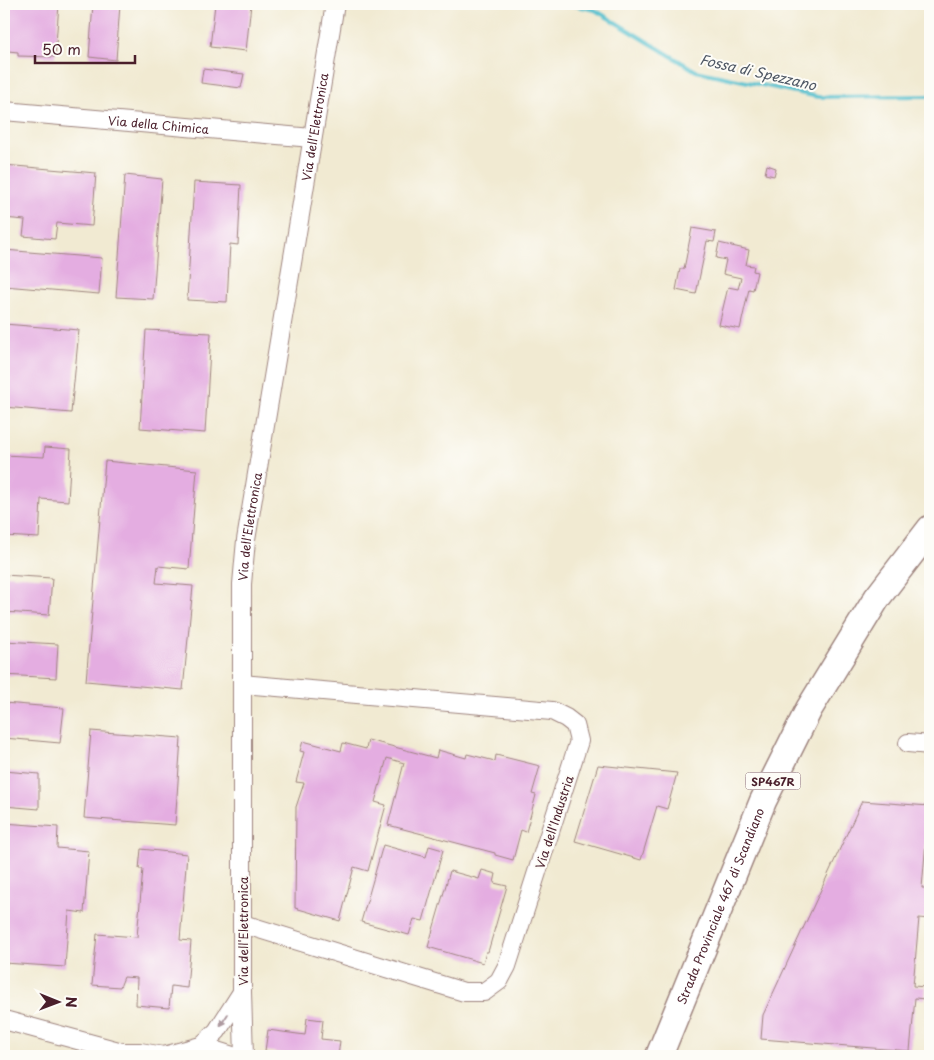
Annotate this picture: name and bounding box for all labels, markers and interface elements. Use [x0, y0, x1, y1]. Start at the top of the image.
scale bar [35, 32, 135, 64]
text: 50 m [42, 37, 81, 60]
water label: Fossa di Spezzano [698, 48, 819, 96]
street label: Via dell'Elettronica [297, 71, 333, 182]
street label: Via della Chimica [107, 111, 210, 138]
street label: Via dell'Elettronica [233, 470, 266, 582]
road number: SP467R [746, 772, 800, 789]
street label: Via dell'Industria [530, 773, 578, 871]
street label: Strada Provinciale 467 di Scandiano [672, 805, 768, 1007]
street label: Via dell'Elettronica [234, 876, 252, 986]
north arrow [32, 978, 82, 1028]
text: N [61, 997, 82, 1008]
one-way arrow [219, 1014, 229, 1027]

